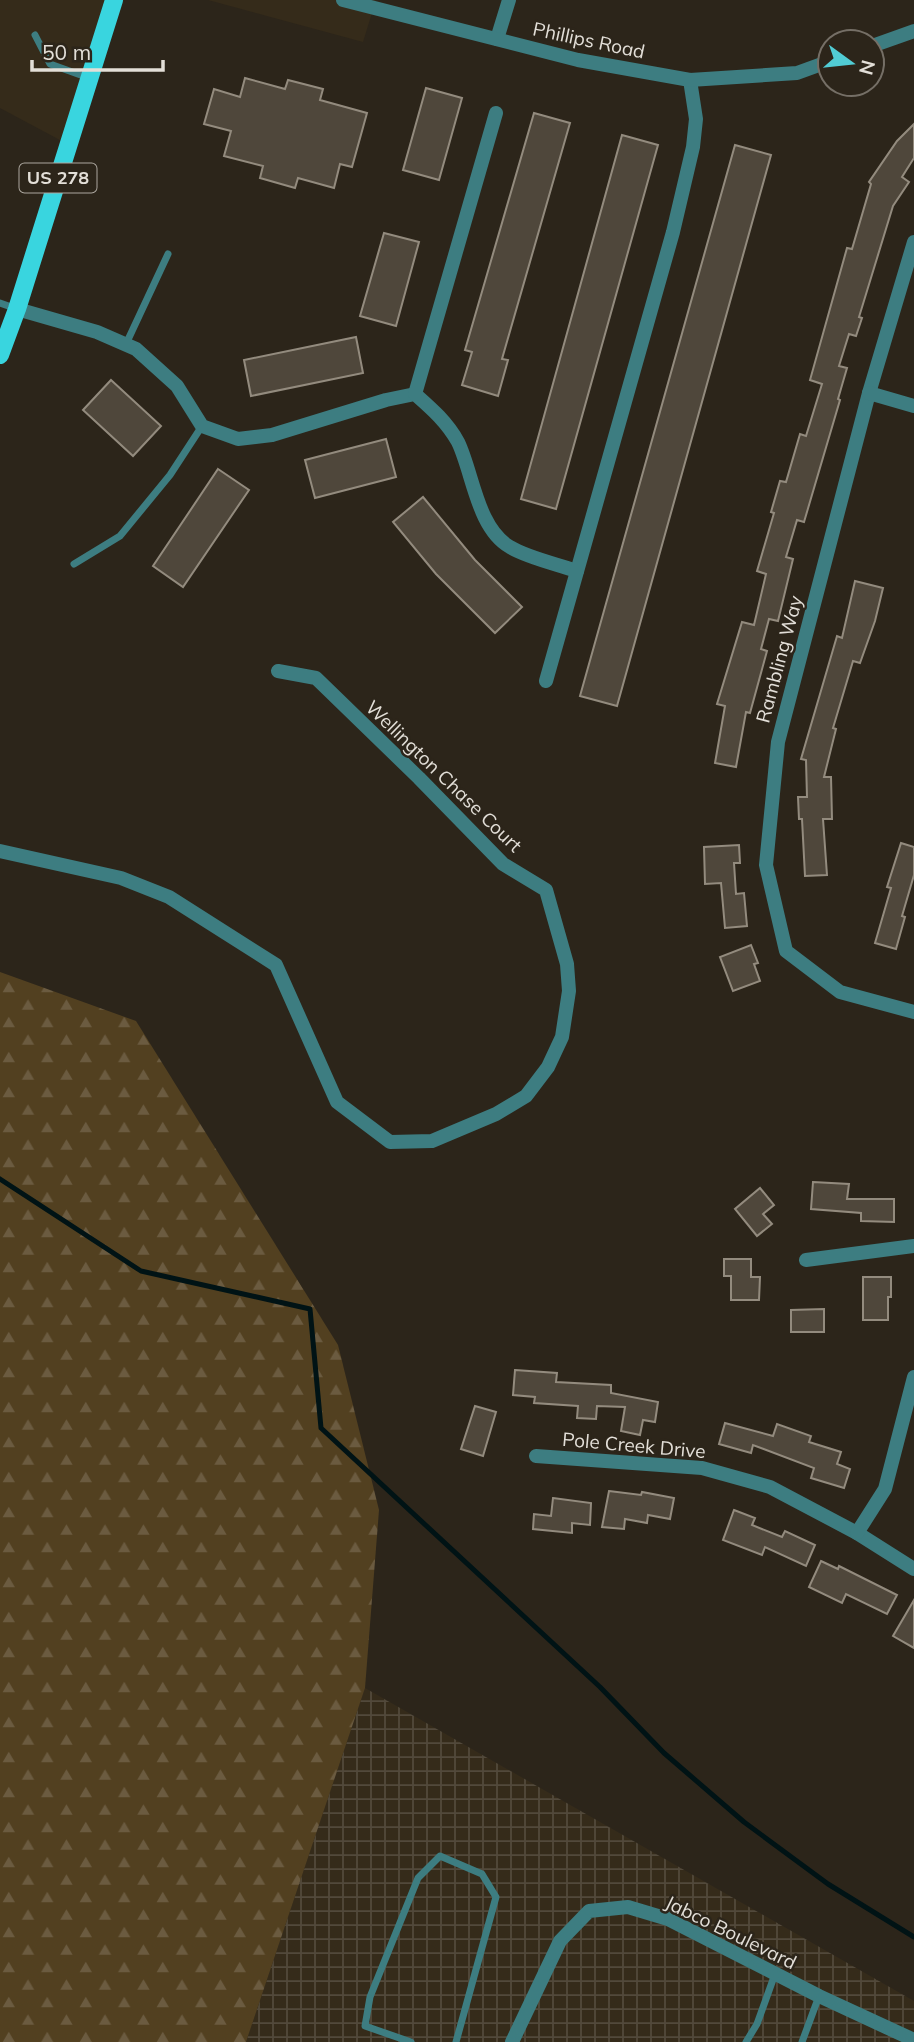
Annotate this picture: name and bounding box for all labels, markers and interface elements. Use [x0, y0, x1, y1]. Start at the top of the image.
street label: Phillips Road [531, 16, 647, 64]
scale bar [32, 28, 163, 72]
north arrow [816, 28, 886, 98]
text: 50 m [42, 39, 91, 65]
text: N [854, 57, 881, 77]
road number: US 278 [20, 163, 96, 192]
street label: Rambling Way [751, 593, 807, 725]
street label: Wellington Chase Court [361, 695, 528, 857]
street label: Pole Creek Drive [561, 1427, 707, 1463]
street label: Jabco Boulevard [661, 1890, 801, 1974]

